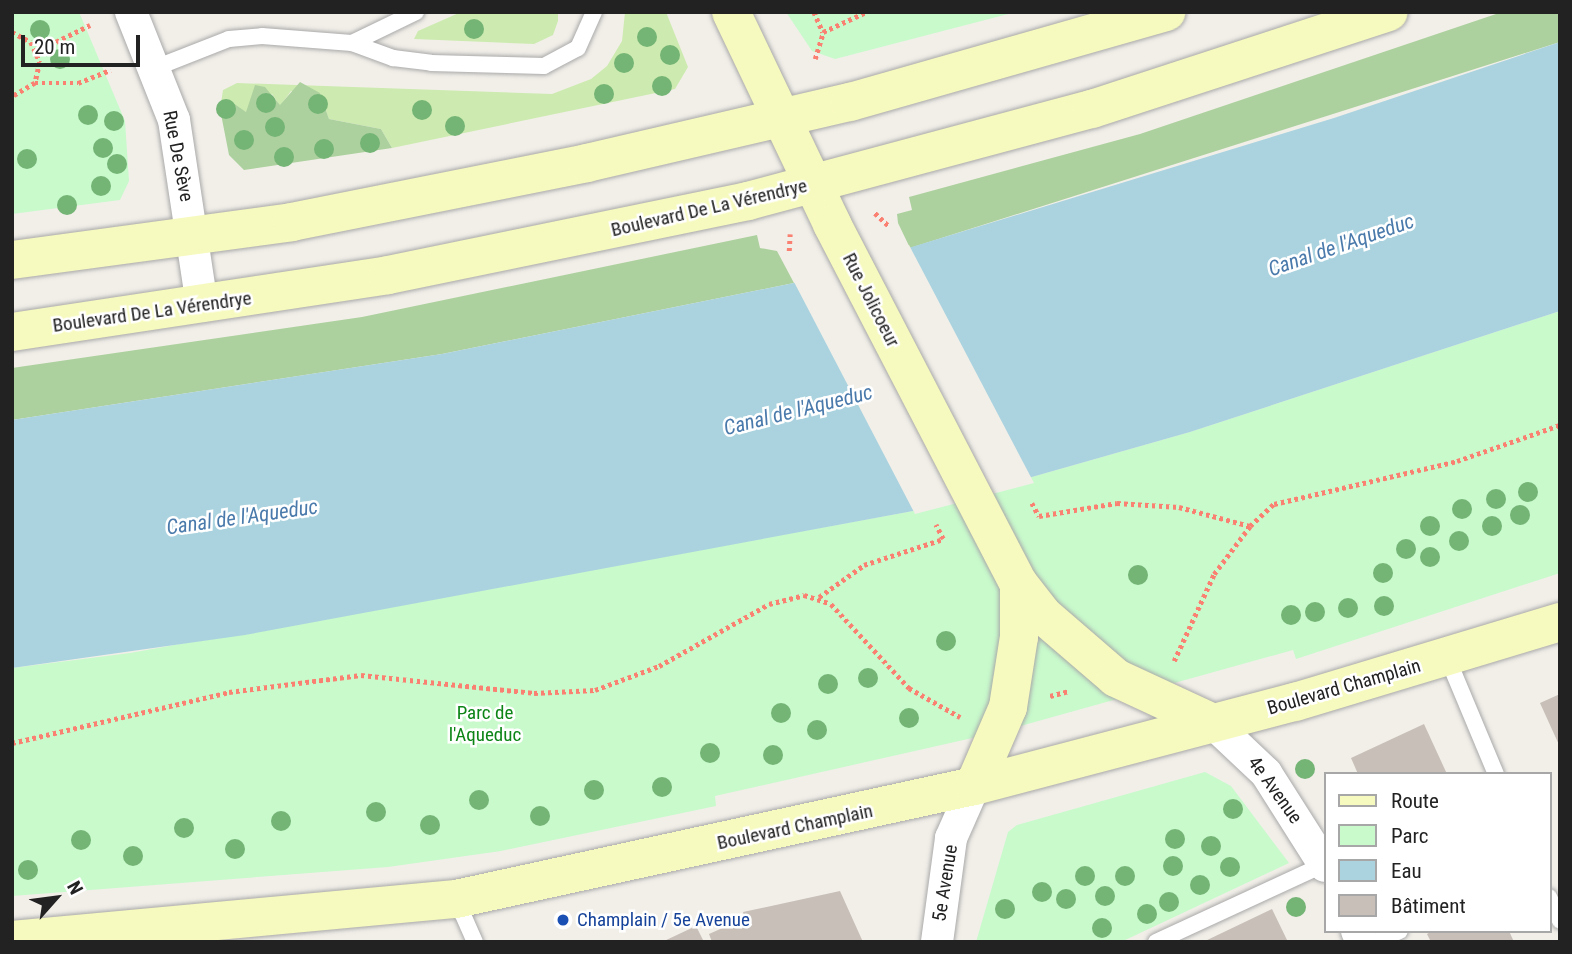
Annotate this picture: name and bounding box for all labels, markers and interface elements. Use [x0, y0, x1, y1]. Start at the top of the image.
scale bar [24, 21, 144, 65]
text: 20 m [34, 35, 75, 59]
street label: Rue De Sève [158, 109, 198, 203]
street label: Boulevard De La Vérendrye [609, 174, 809, 242]
water label: Canal de l'Aqueduc [1265, 208, 1417, 282]
street label: Rue Jolicoeur [838, 249, 904, 351]
street label: Boulevard De La Vérendrye [51, 287, 253, 337]
water label: Canal de l'Aqueduc [721, 379, 875, 441]
water label: Canal de l'Aqueduc [165, 494, 319, 540]
street label: Boulevard Champlain [1265, 654, 1423, 720]
park label: Parc de l'Aqueduc [449, 702, 521, 746]
street label: 4e Avenue [1243, 752, 1307, 828]
legend [1324, 772, 1551, 933]
text: Route [1391, 789, 1439, 813]
street label: Boulevard Champlain [715, 799, 875, 855]
text: Parc [1391, 824, 1429, 848]
street label: 5e Avenue [928, 843, 962, 923]
text: Eau [1391, 859, 1422, 883]
north arrow [21, 863, 91, 933]
text: N [62, 877, 88, 898]
text: Bâtiment [1391, 894, 1466, 918]
place label: Champlain / 5e Avenue [577, 909, 750, 931]
marker: Champlain / 5e Avenue [555, 912, 571, 928]

